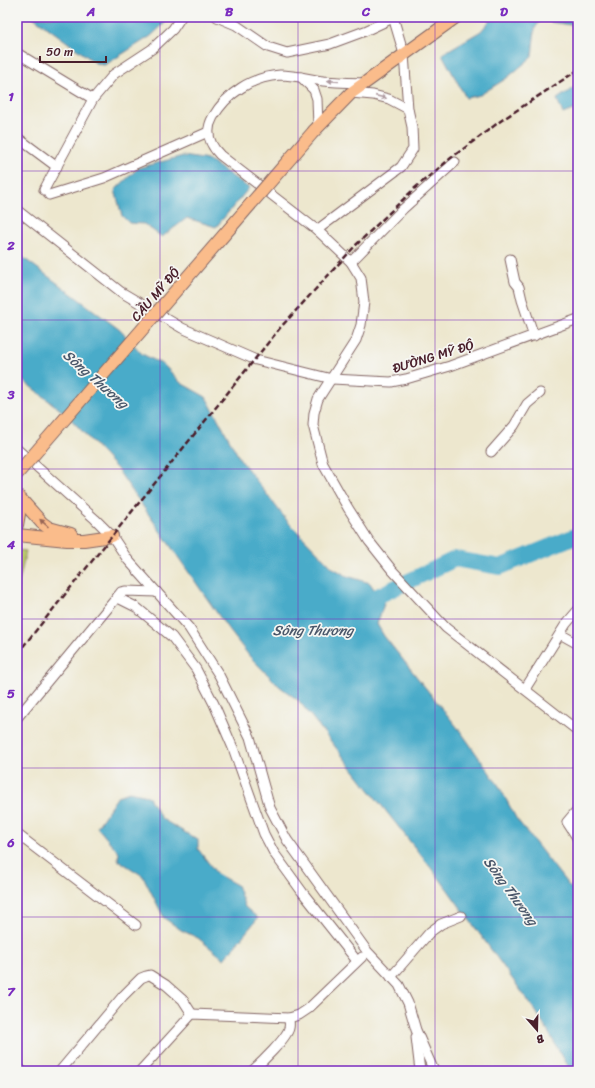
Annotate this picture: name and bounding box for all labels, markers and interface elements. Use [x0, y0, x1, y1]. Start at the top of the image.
text: A [86, 0, 95, 23]
text: B [225, 0, 234, 23]
text: C [361, 0, 371, 23]
text: D [500, 0, 508, 23]
scale bar [40, 38, 106, 64]
text: 50 m [46, 41, 73, 63]
one-way arrow [327, 78, 339, 85]
text: 1 [8, 85, 14, 108]
one-way arrow [375, 94, 387, 100]
text: 2 [6, 234, 15, 257]
street label: CẦU MỸ ĐỘ [125, 262, 186, 327]
street label: ĐƯỜNG MỸ ĐỘ [389, 333, 477, 380]
water label: Sông Thương [57, 344, 136, 416]
text: 3 [6, 383, 15, 406]
one-way arrow [39, 519, 48, 528]
text: 4 [6, 533, 16, 556]
water label: Sông Thương [273, 618, 355, 643]
text: 5 [7, 682, 15, 705]
text: 6 [6, 831, 15, 854]
water label: Sông Thương [477, 851, 546, 933]
text: 7 [7, 980, 16, 1003]
north arrow [517, 1010, 557, 1050]
text: B [534, 1029, 547, 1049]

